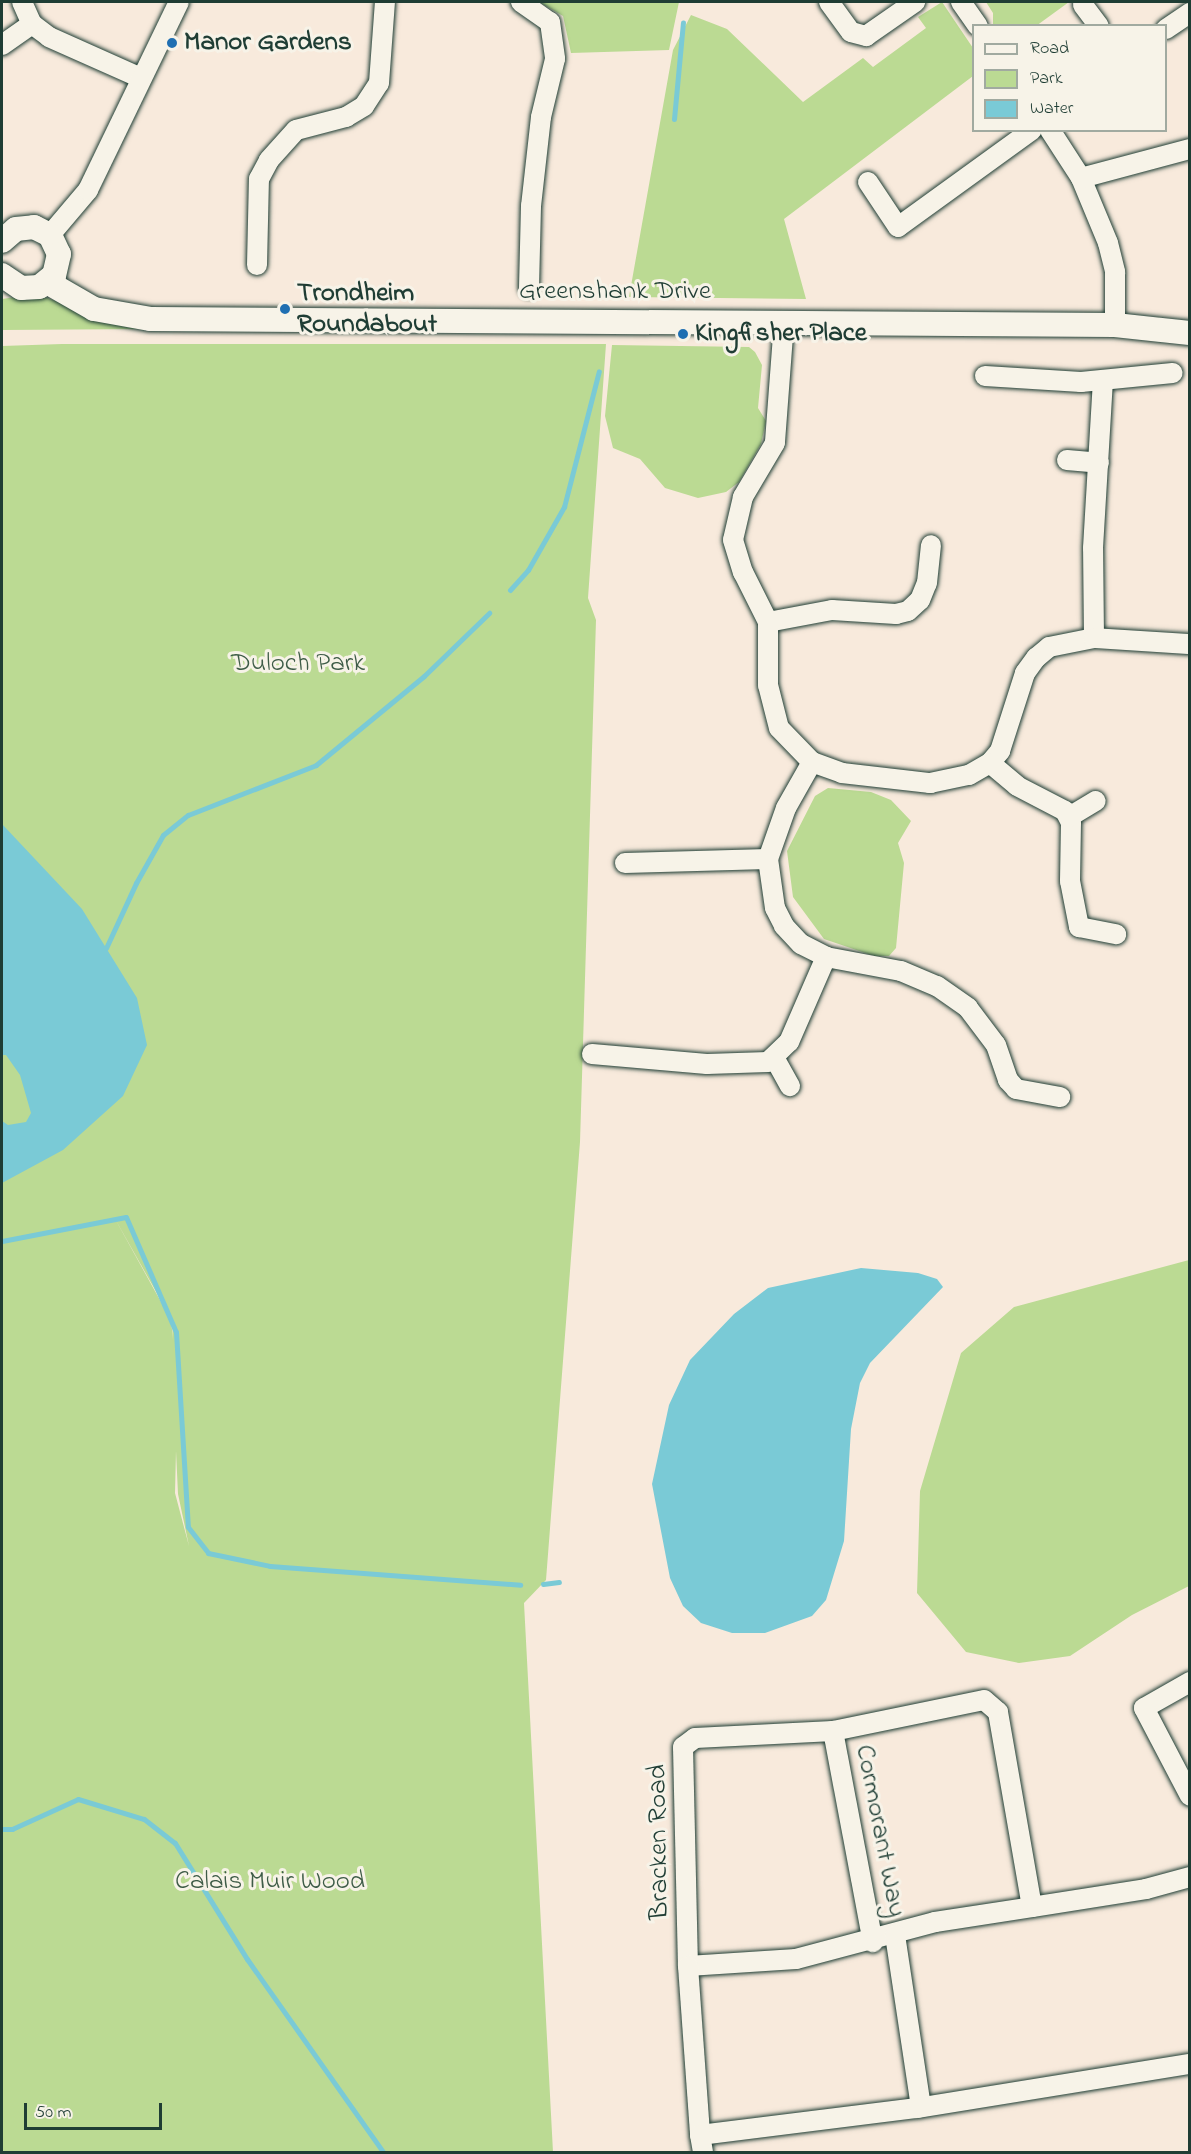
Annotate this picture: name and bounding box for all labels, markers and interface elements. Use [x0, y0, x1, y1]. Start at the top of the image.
legend [972, 24, 1167, 132]
place label: Manor Gardens [184, 27, 352, 59]
marker: Manor Gardens [165, 36, 179, 50]
text: Road [1030, 36, 1069, 62]
text: Park [1030, 66, 1063, 92]
text: Water [1030, 96, 1073, 122]
street label: Greenshank Drive [519, 276, 711, 308]
place label: Trondheim Roundabout [297, 277, 437, 340]
marker: Trondheim Roundabout [278, 302, 292, 316]
place label: Kingfisher Place [695, 318, 867, 350]
marker: Kingfisher Place [676, 327, 690, 341]
park label: Duloch Park [231, 648, 365, 680]
street label: Cormorant Way [847, 1742, 913, 1920]
street label: Bracken Road [641, 1764, 677, 1920]
park label: Calais Muir Wood [175, 1866, 365, 1898]
scale bar [27, 2091, 165, 2129]
text: 50 m [35, 2100, 72, 2126]

